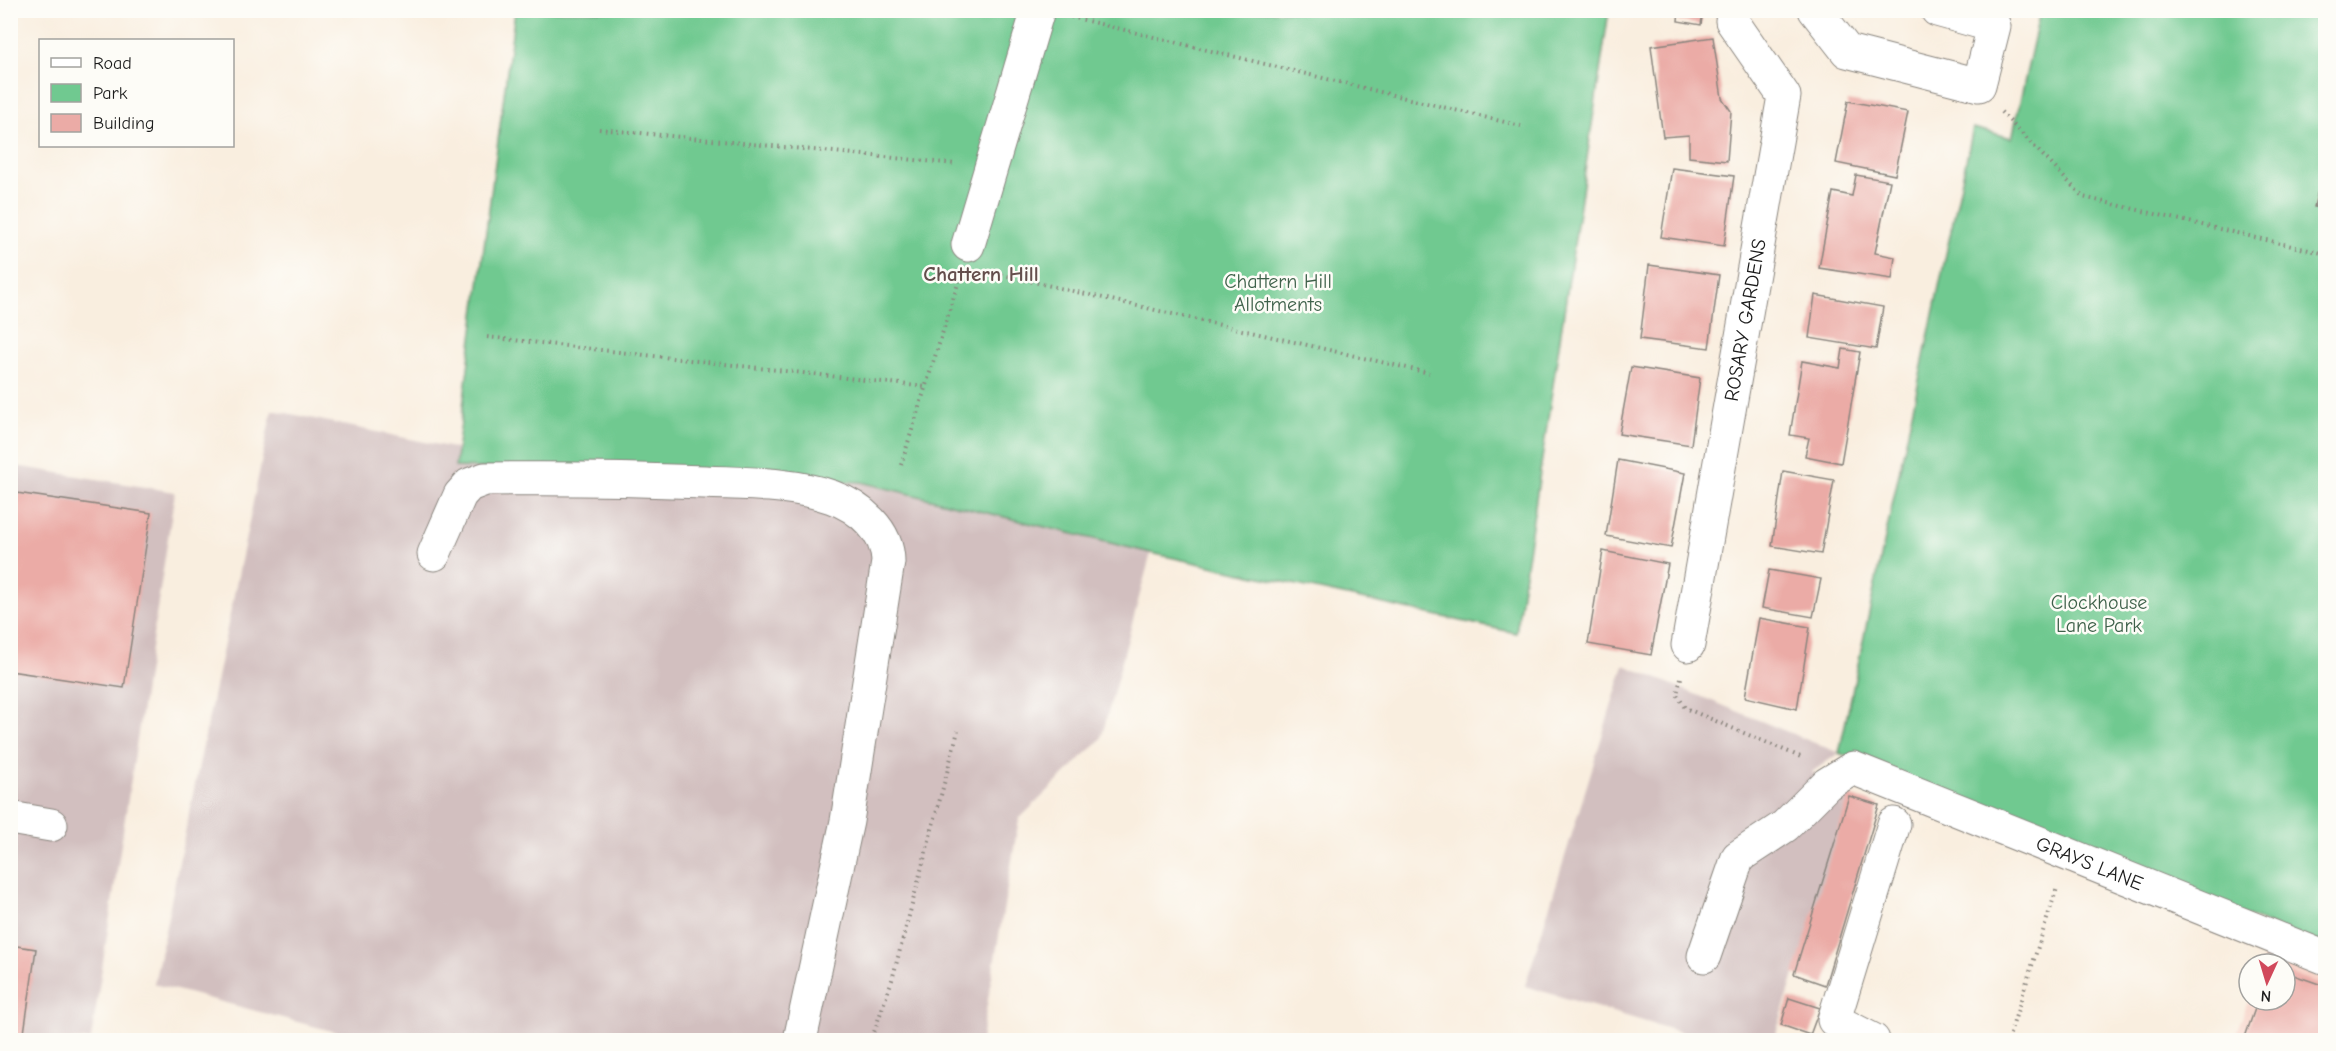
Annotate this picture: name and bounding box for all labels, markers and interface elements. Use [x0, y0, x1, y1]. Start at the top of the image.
legend [39, 39, 234, 147]
text: Road [93, 53, 132, 74]
text: Park [93, 83, 128, 104]
text: Building [93, 113, 155, 134]
street label: ROSARY GARDENS [1720, 237, 1771, 403]
district label: Chattern Hill [923, 262, 1039, 286]
park label: Chattern Hill Allotments [1224, 270, 1332, 316]
park label: Clockhouse Lane Park [2051, 591, 2147, 637]
street label: GRAYS LANE [2033, 832, 2146, 895]
north arrow [2237, 952, 2297, 1012]
text: N [2260, 987, 2272, 1005]

